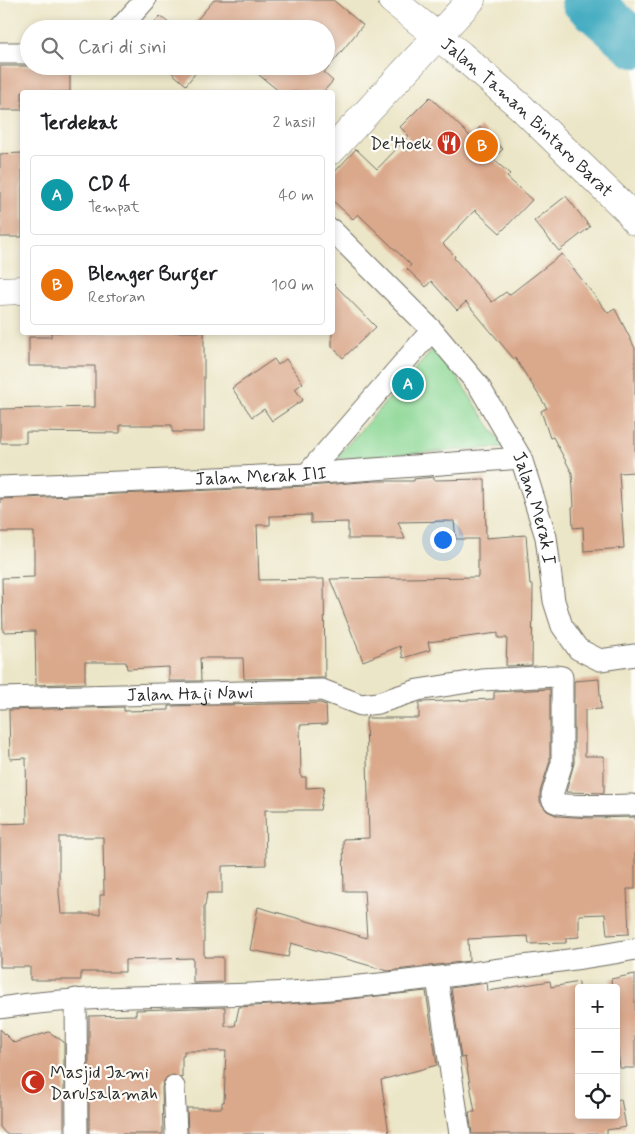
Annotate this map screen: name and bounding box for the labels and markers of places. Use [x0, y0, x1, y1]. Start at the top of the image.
pin: B [466, 127, 498, 165]
restaurant icon: De'Hoek [436, 130, 462, 156]
place label: De'Hoek [370, 132, 432, 156]
pin: A [392, 365, 424, 403]
place label: Masjid Jami Darulsalamah [50, 1061, 158, 1106]
mosque icon: Masjid Jami Darulsalamah [20, 1069, 46, 1095]

